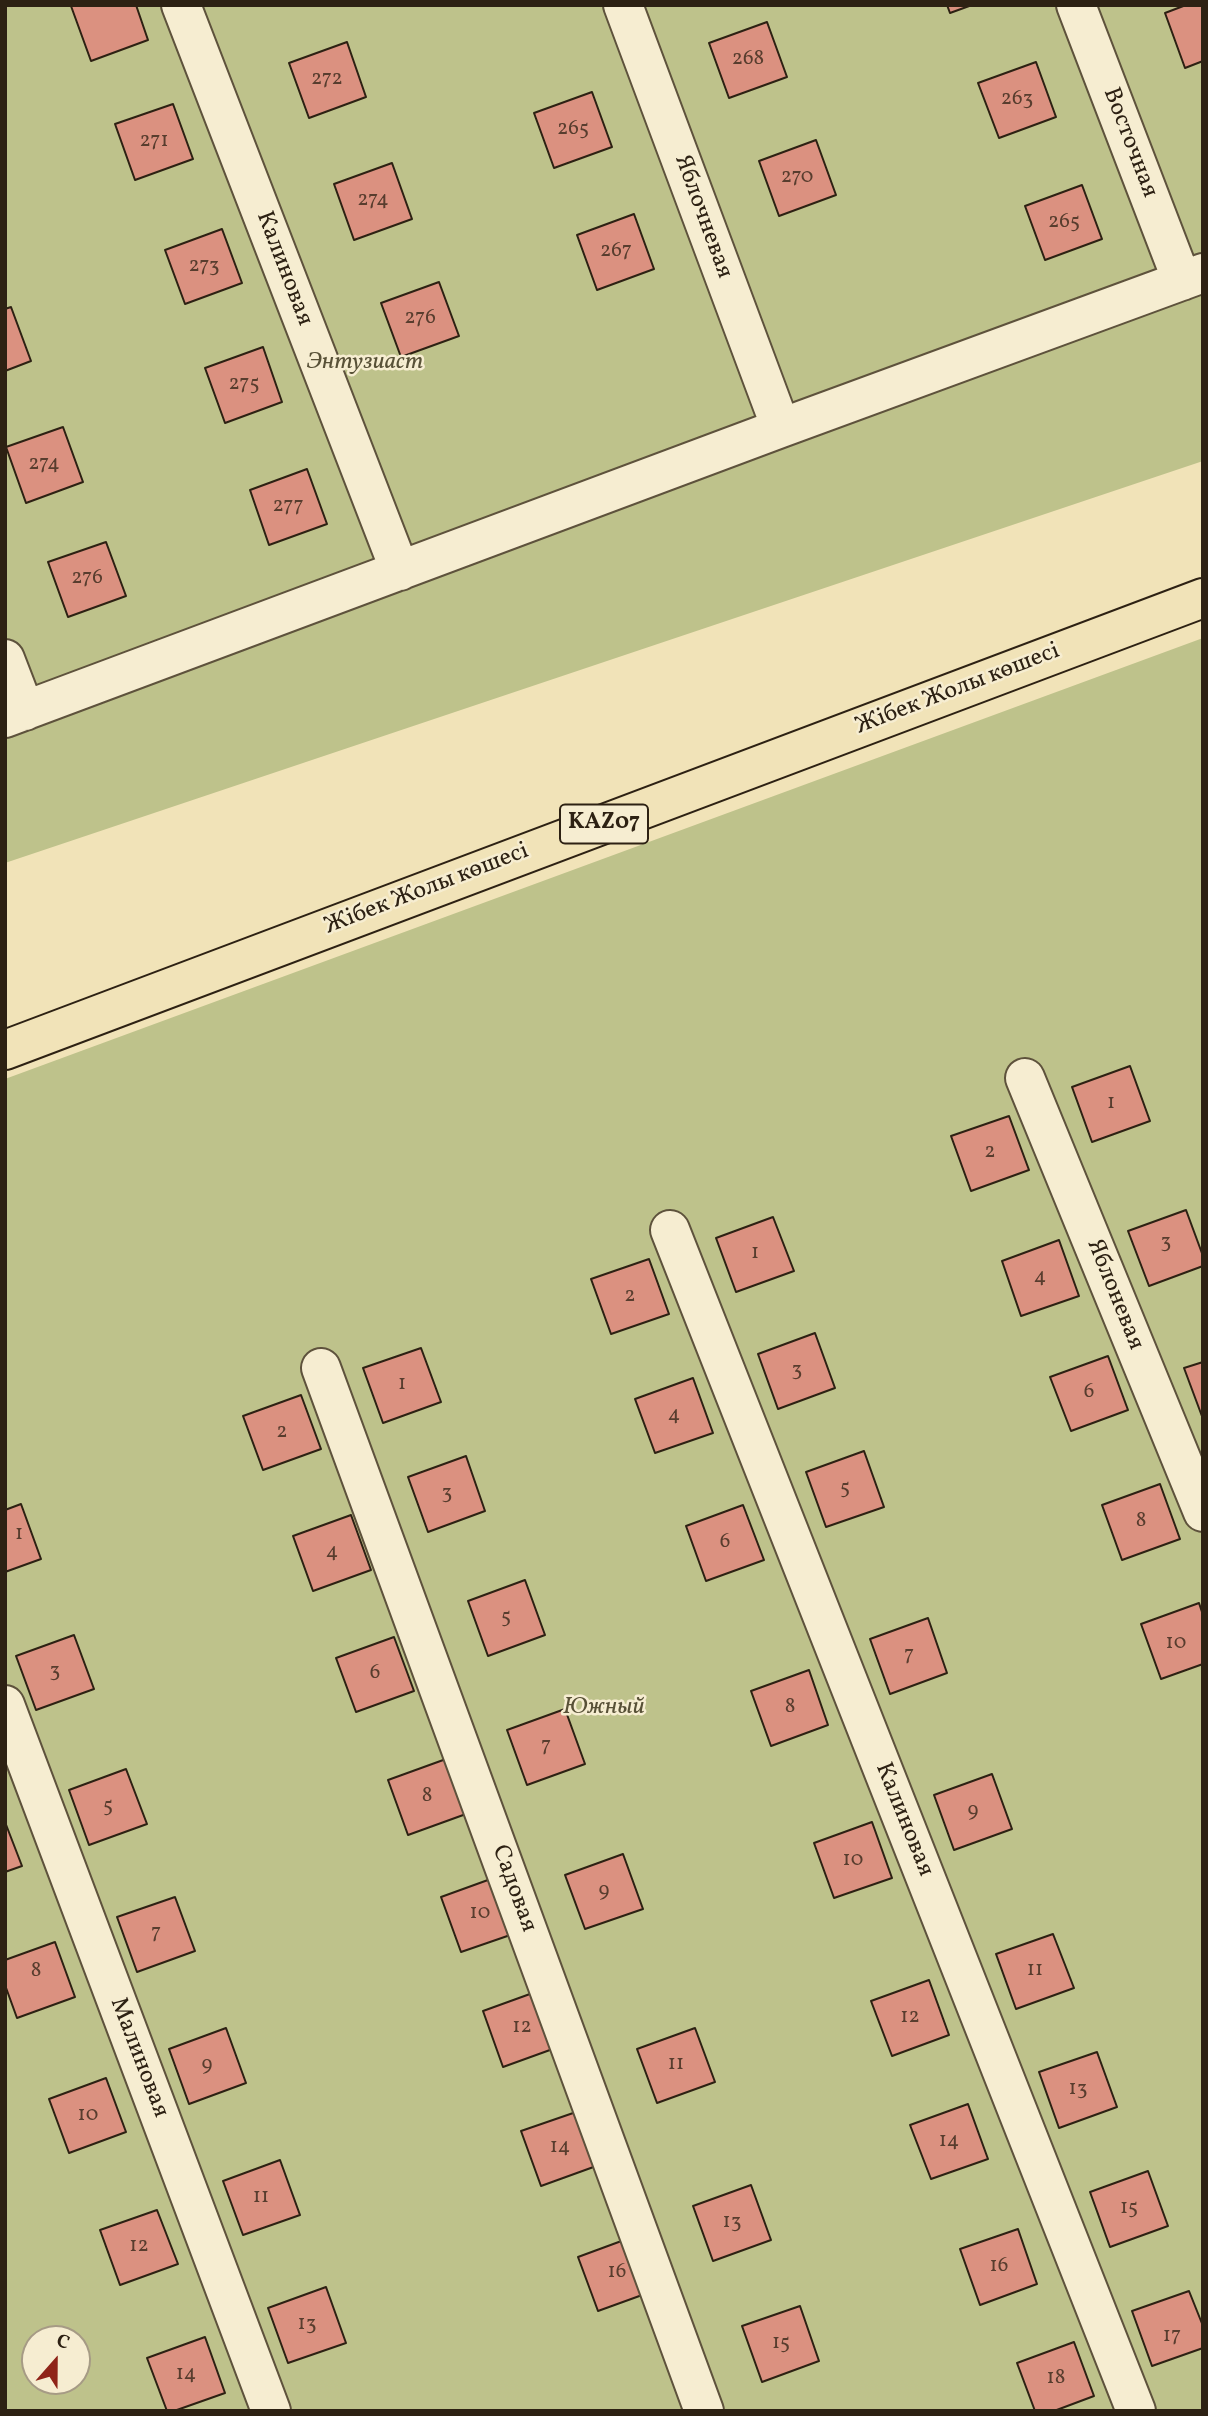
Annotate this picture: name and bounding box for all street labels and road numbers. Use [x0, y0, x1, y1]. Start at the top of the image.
street label: Восточная [1095, 84, 1163, 202]
street label: Яблочневая [666, 151, 738, 283]
street label: Калиновая [248, 208, 318, 330]
street label: Жібек Жолы көшесі [852, 638, 1064, 742]
road number: KAZ07 [560, 804, 648, 844]
street label: Жібек Жолы көшесі [321, 838, 533, 942]
street label: Яблоневая [1079, 1236, 1149, 1354]
street label: Калиновая [867, 1759, 939, 1881]
street label: Садовая [484, 1842, 542, 1936]
street label: Малиновая [102, 1994, 174, 2122]

